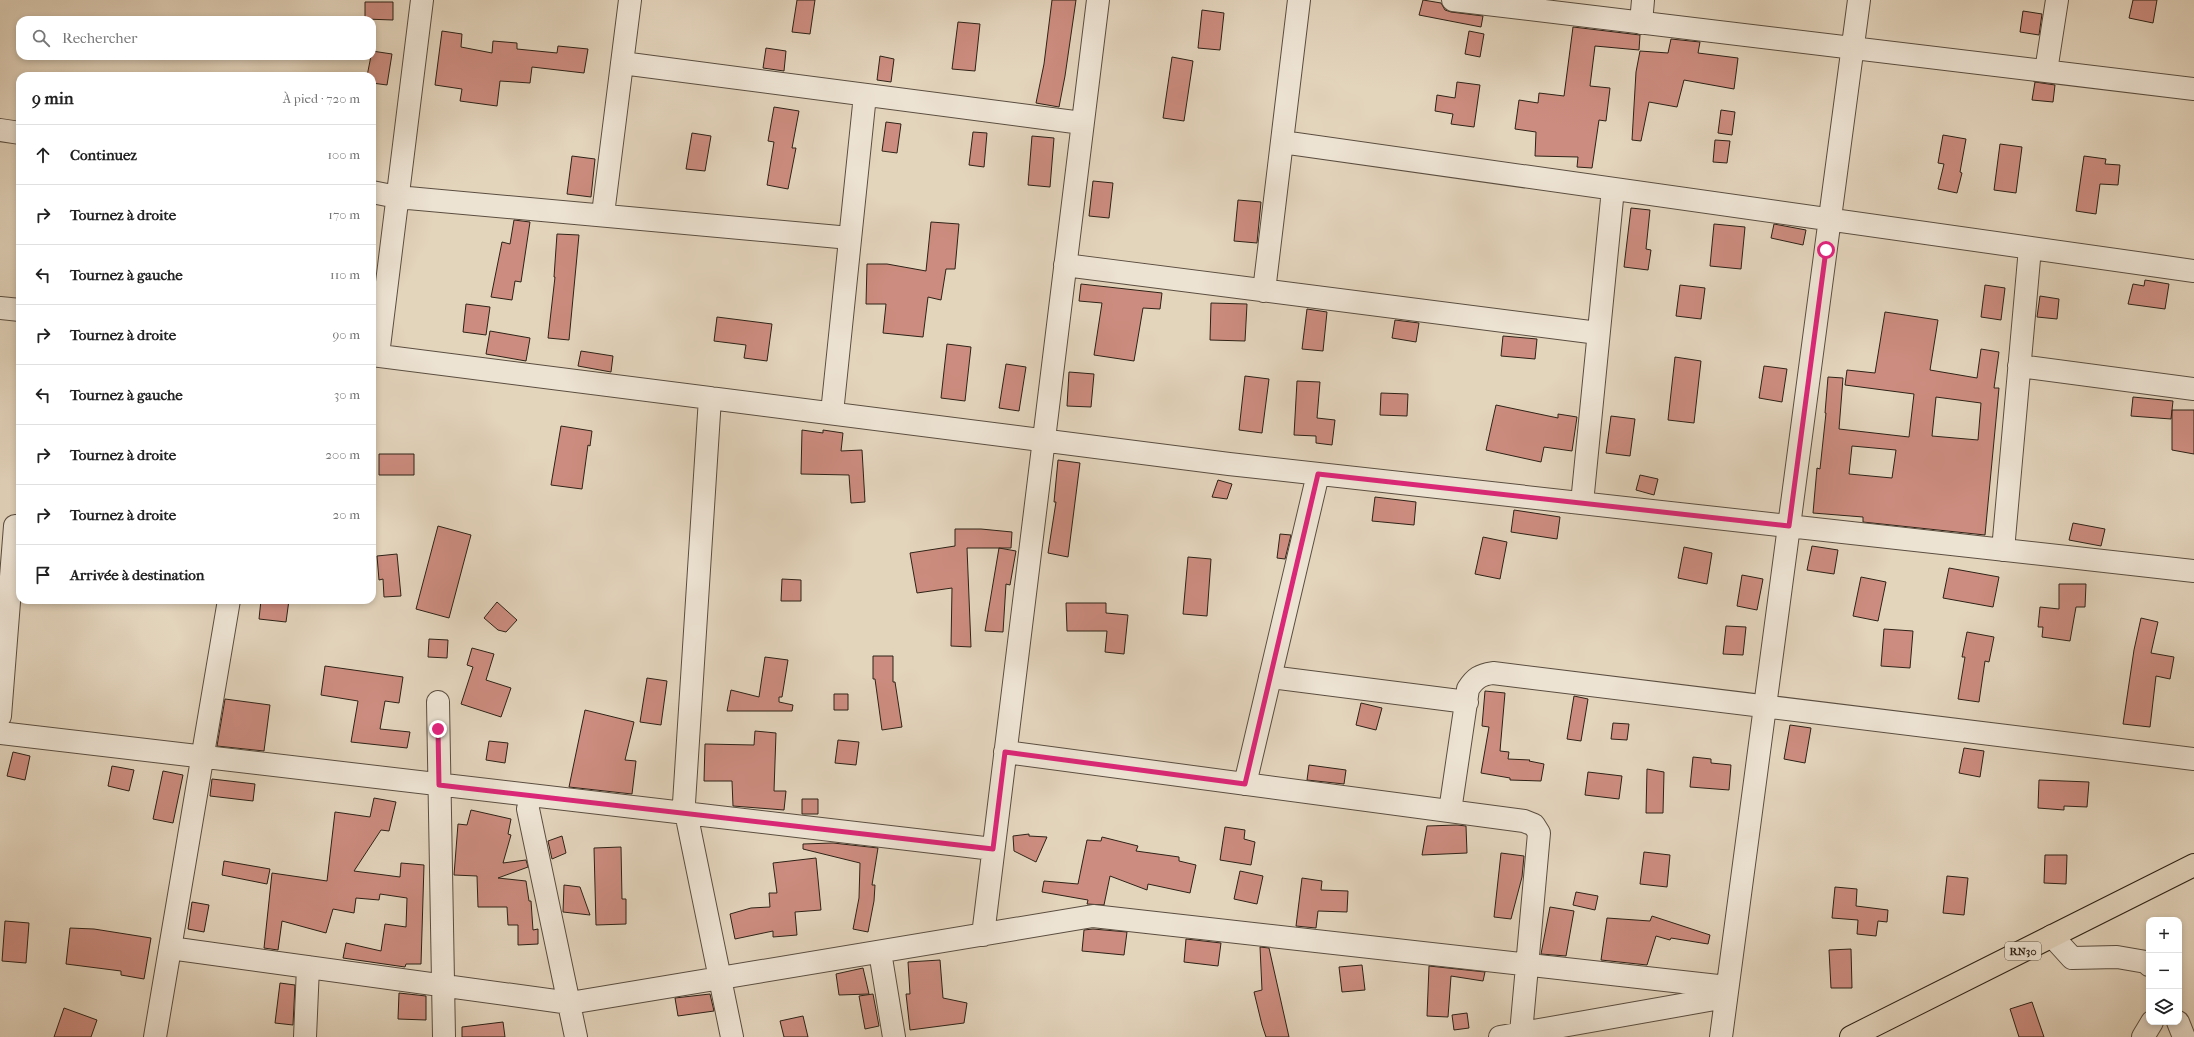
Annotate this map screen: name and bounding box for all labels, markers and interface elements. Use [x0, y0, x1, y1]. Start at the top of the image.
search box [16, 16, 376, 60]
icon: search [30, 27, 52, 49]
text: Rechercher [62, 29, 137, 47]
text: 9 min [32, 88, 74, 108]
text: À pied · 720 m [283, 91, 360, 106]
icon: ahead [32, 144, 54, 166]
text: Continuez [70, 146, 137, 164]
text: 100 m [327, 147, 360, 162]
icon: right [32, 204, 54, 226]
text: Tournez à droite [70, 206, 176, 224]
text: 170 m [328, 207, 360, 222]
route start [1817, 241, 1835, 259]
icon: left [32, 264, 54, 286]
text: Tournez à gauche [70, 266, 183, 284]
text: 110 m [330, 267, 360, 282]
icon: right [32, 324, 54, 346]
text: Tournez à droite [70, 326, 176, 344]
text: 90 m [332, 327, 360, 342]
icon: left [32, 384, 54, 406]
text: Tournez à gauche [70, 386, 183, 404]
text: 30 m [334, 387, 360, 402]
icon: right [32, 444, 54, 466]
text: Tournez à droite [70, 446, 176, 464]
text: 200 m [325, 447, 360, 462]
icon: right [32, 504, 54, 526]
text: Tournez à droite [70, 506, 176, 524]
text: 20 m [333, 507, 360, 522]
icon: arrive [32, 564, 54, 586]
text: Arrivée à destination [70, 566, 205, 584]
route end [429, 720, 447, 738]
map controls [2146, 917, 2182, 1025]
button: + [2146, 917, 2182, 953]
road number: RN30 [2005, 942, 2041, 960]
button: − [2146, 953, 2182, 989]
button: layers [2146, 989, 2182, 1025]

